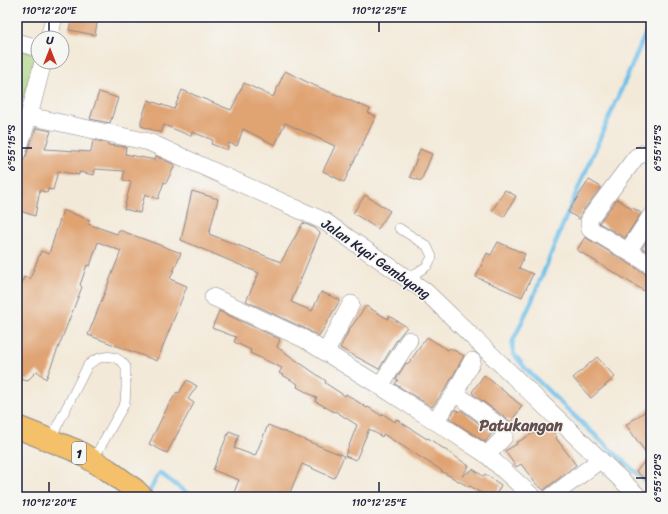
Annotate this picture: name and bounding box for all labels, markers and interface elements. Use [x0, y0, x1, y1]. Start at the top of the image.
text: 110°12'20"E [22, 2, 78, 20]
text: 110°12'25"E [352, 2, 408, 20]
north arrow [30, 30, 70, 70]
text: U [46, 31, 54, 50]
text: 6°55'15"S [3, 124, 21, 171]
text: 6°55'15"S [649, 124, 667, 171]
street label: Jalan Kyai Gembyang [315, 211, 436, 306]
district label: Patukangan [479, 411, 563, 440]
road number: 1 [72, 442, 86, 464]
text: 6°55'20"S [649, 453, 667, 502]
text: 110°12'20"E [22, 494, 78, 512]
text: 110°12'25"E [352, 494, 408, 512]

